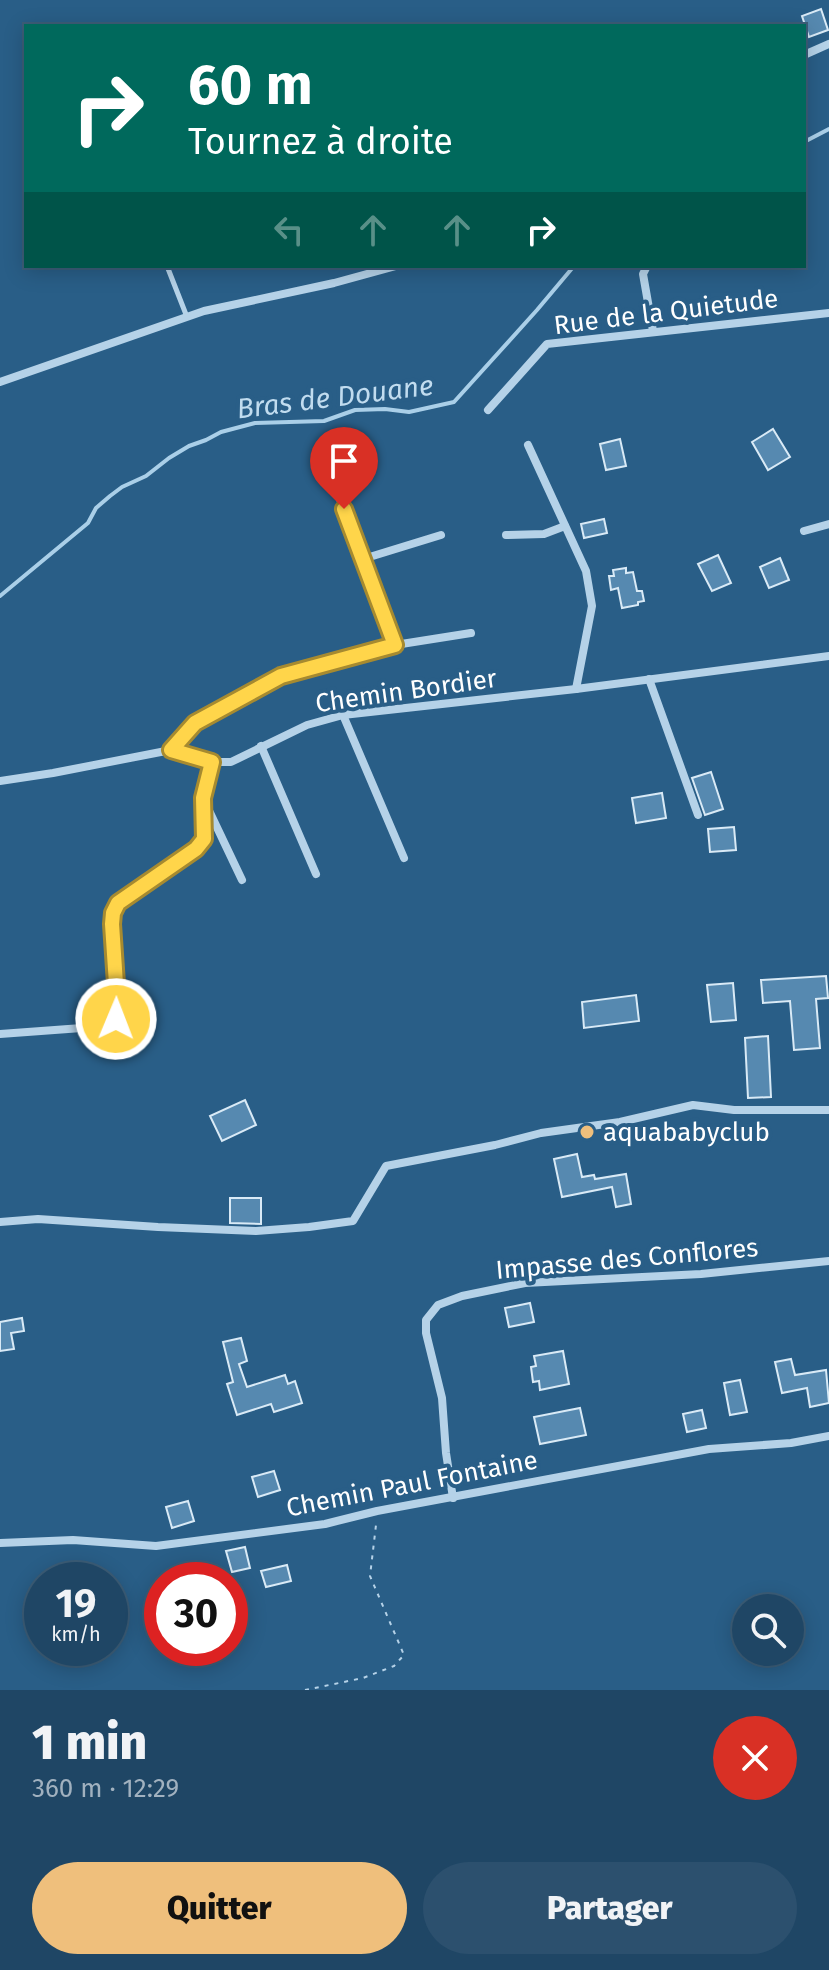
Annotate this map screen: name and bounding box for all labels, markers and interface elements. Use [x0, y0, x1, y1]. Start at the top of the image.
text: 60 m [188, 52, 313, 119]
icon: right [56, 56, 160, 160]
text: Tournez à droite [188, 120, 453, 164]
icon: left [267, 208, 311, 252]
icon: ahead [351, 208, 395, 252]
icon: ahead [435, 208, 479, 252]
icon: right [519, 208, 563, 252]
street label: Rue de la Quietude [552, 283, 780, 341]
water label: Bras de Douane [235, 369, 435, 425]
pin [310, 427, 378, 509]
icon: arrive [322, 439, 366, 483]
street label: Chemin Bordier [313, 663, 499, 719]
position arrow [74, 977, 158, 1061]
place label: aquababyclub [603, 1117, 770, 1148]
marker: aquababyclub [578, 1123, 596, 1141]
street label: Impasse des Conflores [494, 1232, 760, 1286]
street label: Chemin Paul Fontaine [284, 1444, 540, 1524]
speed limit sign: 30 [144, 1562, 248, 1666]
text: 19 [56, 1580, 96, 1628]
map controls [732, 1594, 804, 1666]
button: search [732, 1594, 804, 1666]
text: km/h [51, 1622, 101, 1646]
text: 1 min [32, 1714, 147, 1772]
button: close [713, 1716, 797, 1800]
text: 360 m · 12:29 [32, 1773, 179, 1804]
button: Quitter [32, 1862, 407, 1954]
button: Partager [423, 1862, 797, 1954]

